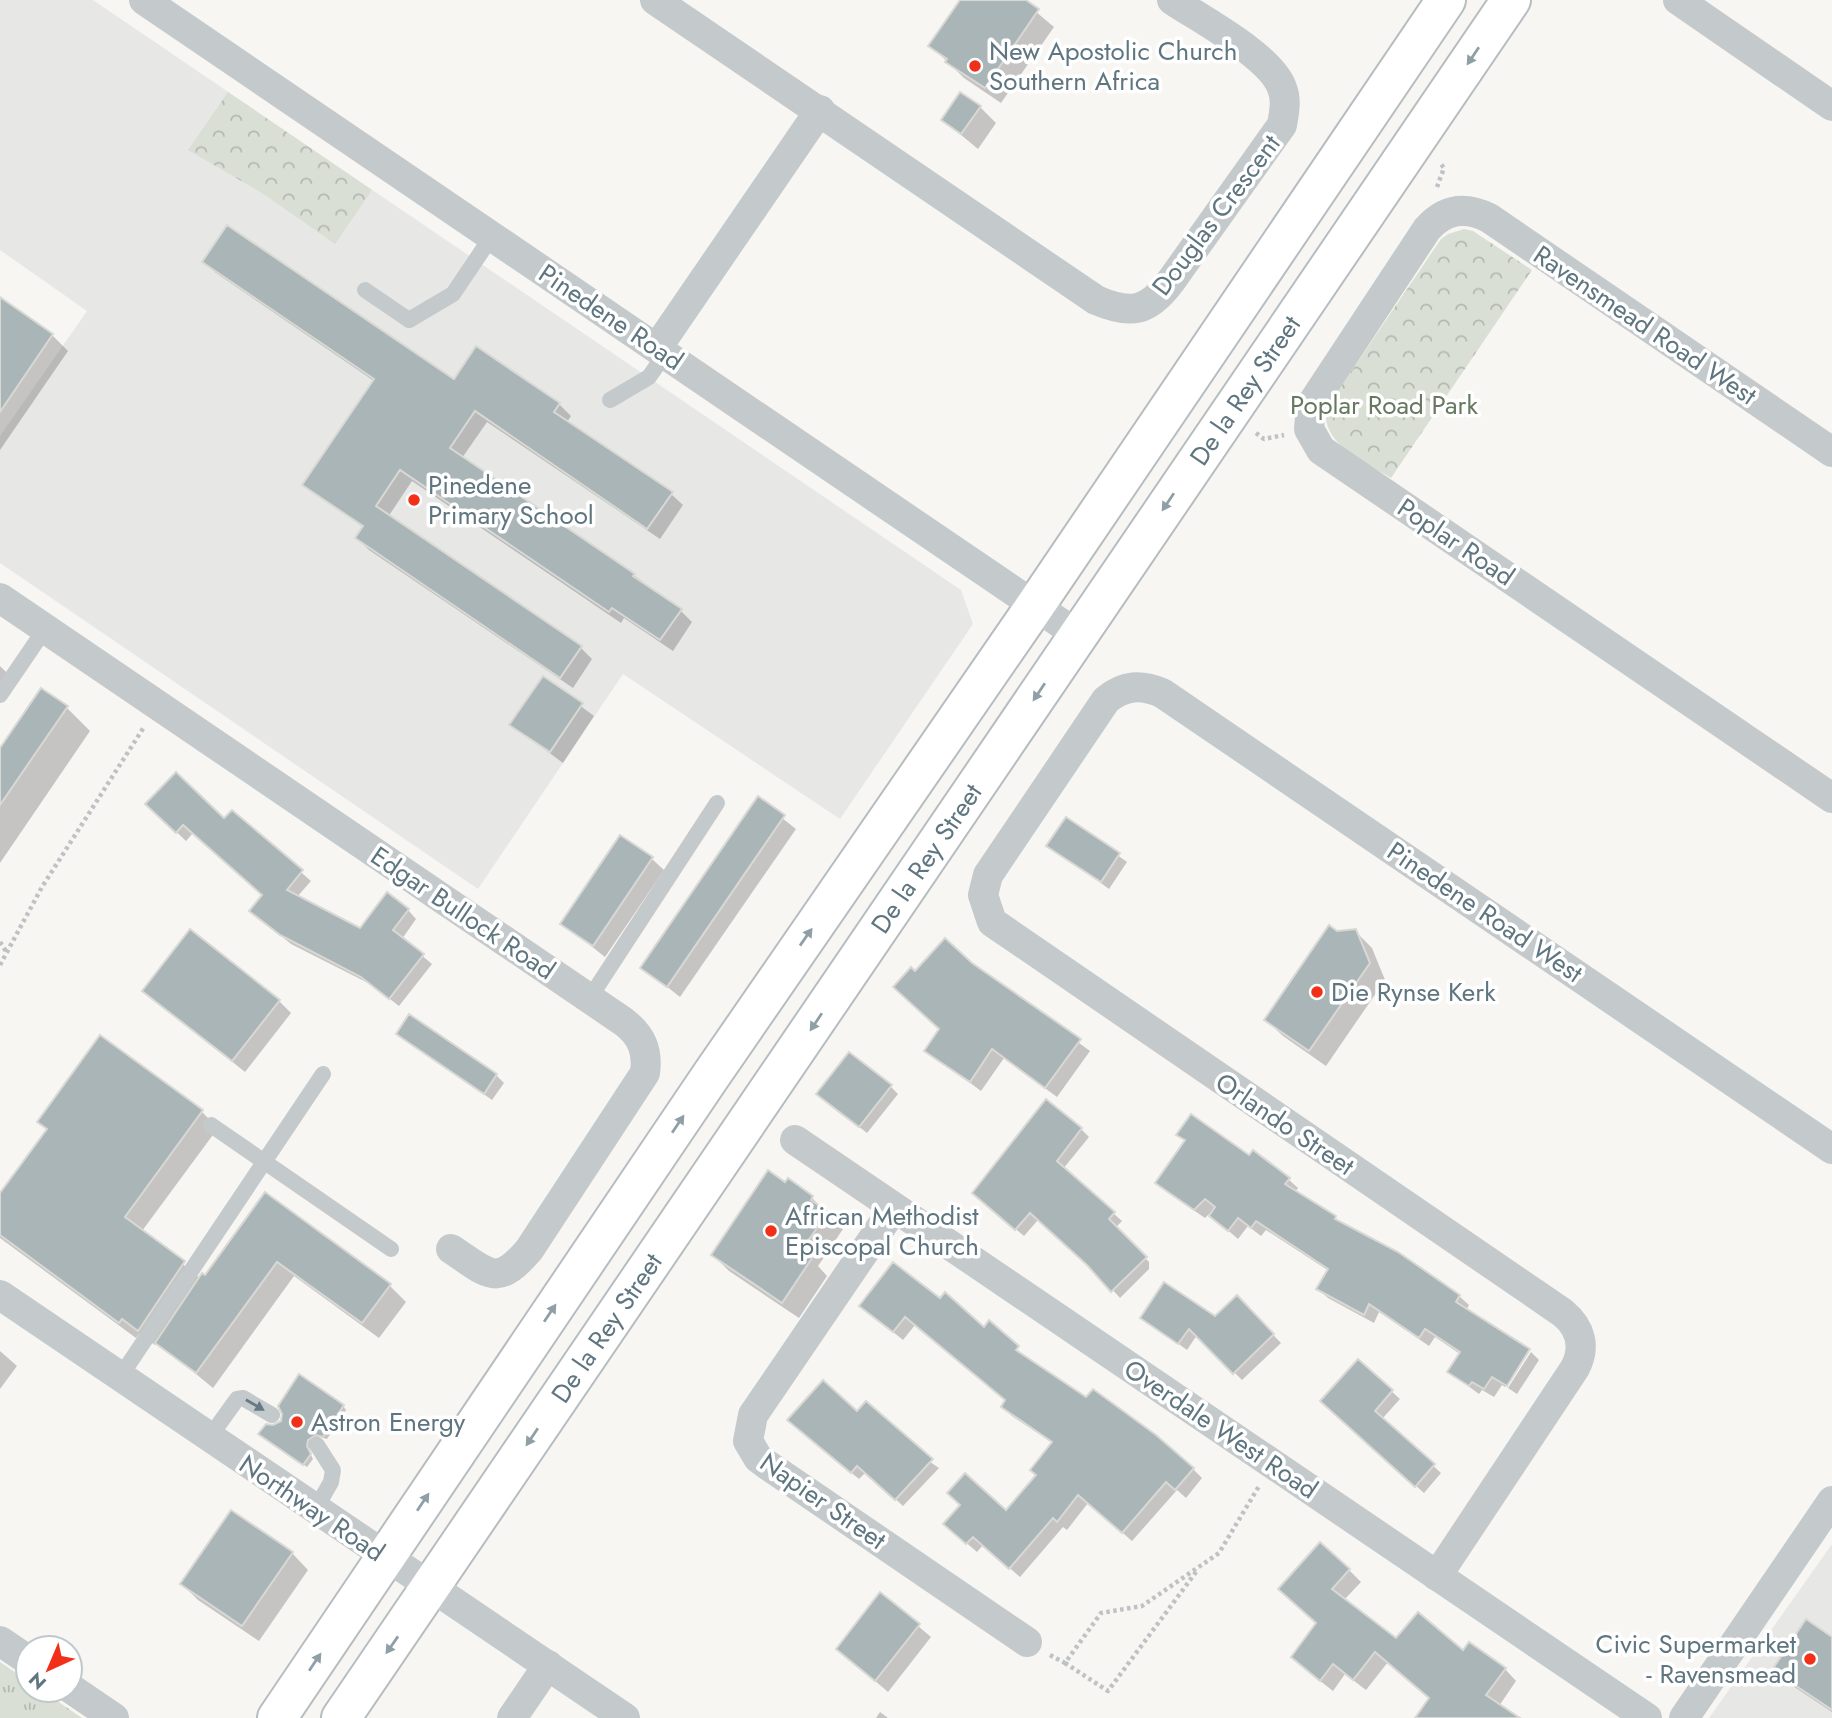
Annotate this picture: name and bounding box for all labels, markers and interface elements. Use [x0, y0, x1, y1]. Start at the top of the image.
place label: New Apostolic Church Southern Africa [989, 32, 1237, 100]
one-way arrow [1467, 47, 1480, 66]
marker: New Apostolic Church Southern Africa [967, 58, 983, 74]
street label: Douglas Crescent [1143, 126, 1290, 304]
street label: Ravensmead Road West [1526, 236, 1765, 414]
street label: Pinedene Road [531, 255, 691, 379]
street label: De la Rey Street [1180, 307, 1310, 473]
park label: Poplar Road Park [1290, 386, 1479, 424]
place label: Pinedene Primary School [428, 466, 594, 534]
street label: Poplar Road [1390, 489, 1522, 595]
marker: Pinedene Primary School [406, 492, 422, 508]
one-way arrow [1162, 492, 1175, 512]
one-way arrow [1033, 682, 1046, 702]
street label: De la Rey Street [862, 775, 992, 941]
street label: Pinedene Road West [1380, 832, 1591, 992]
street label: Edgar Bullock Road [363, 837, 563, 989]
one-way arrow [799, 928, 813, 946]
place label: Die Rynse Kerk [1331, 973, 1496, 1011]
marker: Die Rynse Kerk [1309, 984, 1325, 1000]
one-way arrow [809, 1012, 822, 1032]
street label: Orlando Street [1208, 1063, 1363, 1185]
one-way arrow [671, 1115, 684, 1134]
place label: African Methodist Episcopal Church [785, 1197, 979, 1265]
marker: African Methodist Episcopal Church [763, 1223, 779, 1239]
street label: De la Rey Street [542, 1245, 672, 1411]
one-way arrow [544, 1303, 557, 1323]
street label: Overdale West Road [1117, 1350, 1325, 1508]
one-way arrow [246, 1399, 265, 1411]
place label: Astron Energy [311, 1403, 466, 1441]
marker: Astron Energy [289, 1414, 305, 1430]
one-way arrow [525, 1428, 539, 1446]
street label: Napier Street [752, 1443, 894, 1559]
street label: Northway Road [232, 1445, 392, 1571]
one-way arrow [417, 1492, 430, 1512]
place label: Civic Supermarket - Ravensmead [1596, 1625, 1797, 1693]
north arrow [14, 1634, 84, 1704]
one-way arrow [386, 1635, 399, 1654]
marker: Civic Supermarket - Ravensmead [1802, 1651, 1818, 1667]
one-way arrow [308, 1653, 322, 1671]
text: N [23, 1666, 52, 1696]

